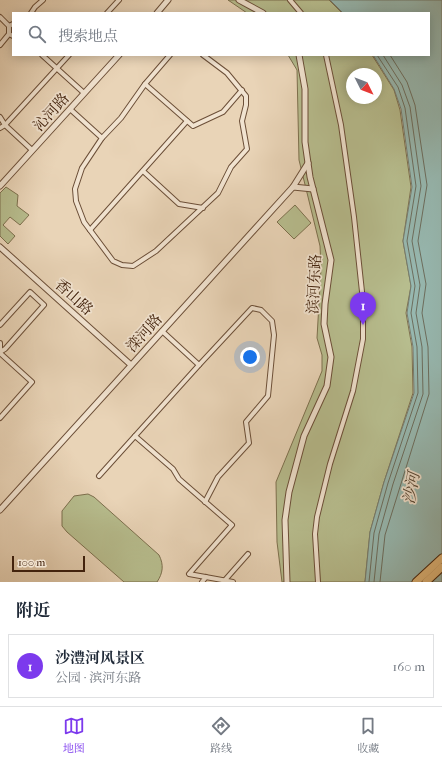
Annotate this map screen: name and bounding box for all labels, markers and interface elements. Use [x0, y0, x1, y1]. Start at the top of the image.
search box [12, 12, 430, 56]
icon: search [26, 23, 48, 45]
text: 搜索地点 [58, 27, 118, 45]
north arrow [346, 68, 382, 104]
street label: 沁河路 [29, 89, 73, 135]
street label: 滨河东路 [303, 254, 325, 314]
street label: 香山路 [51, 275, 97, 319]
pin: 1 [350, 292, 376, 325]
street label: 滦河路 [122, 310, 166, 356]
your location [240, 347, 260, 367]
water label: 沙河 [399, 468, 424, 505]
scale bar [12, 554, 85, 573]
text: 100 m [18, 556, 46, 569]
text: 附近 [16, 600, 50, 620]
text: 沙澧河风景区 [55, 649, 145, 667]
text: 1 [28, 659, 32, 674]
text: 160 m [393, 659, 425, 674]
text: 公园 · 滨河东路 [55, 670, 141, 685]
tab: 地图 [63, 715, 85, 755]
tab: 路线 [210, 715, 232, 755]
tab: 收藏 [357, 715, 379, 755]

